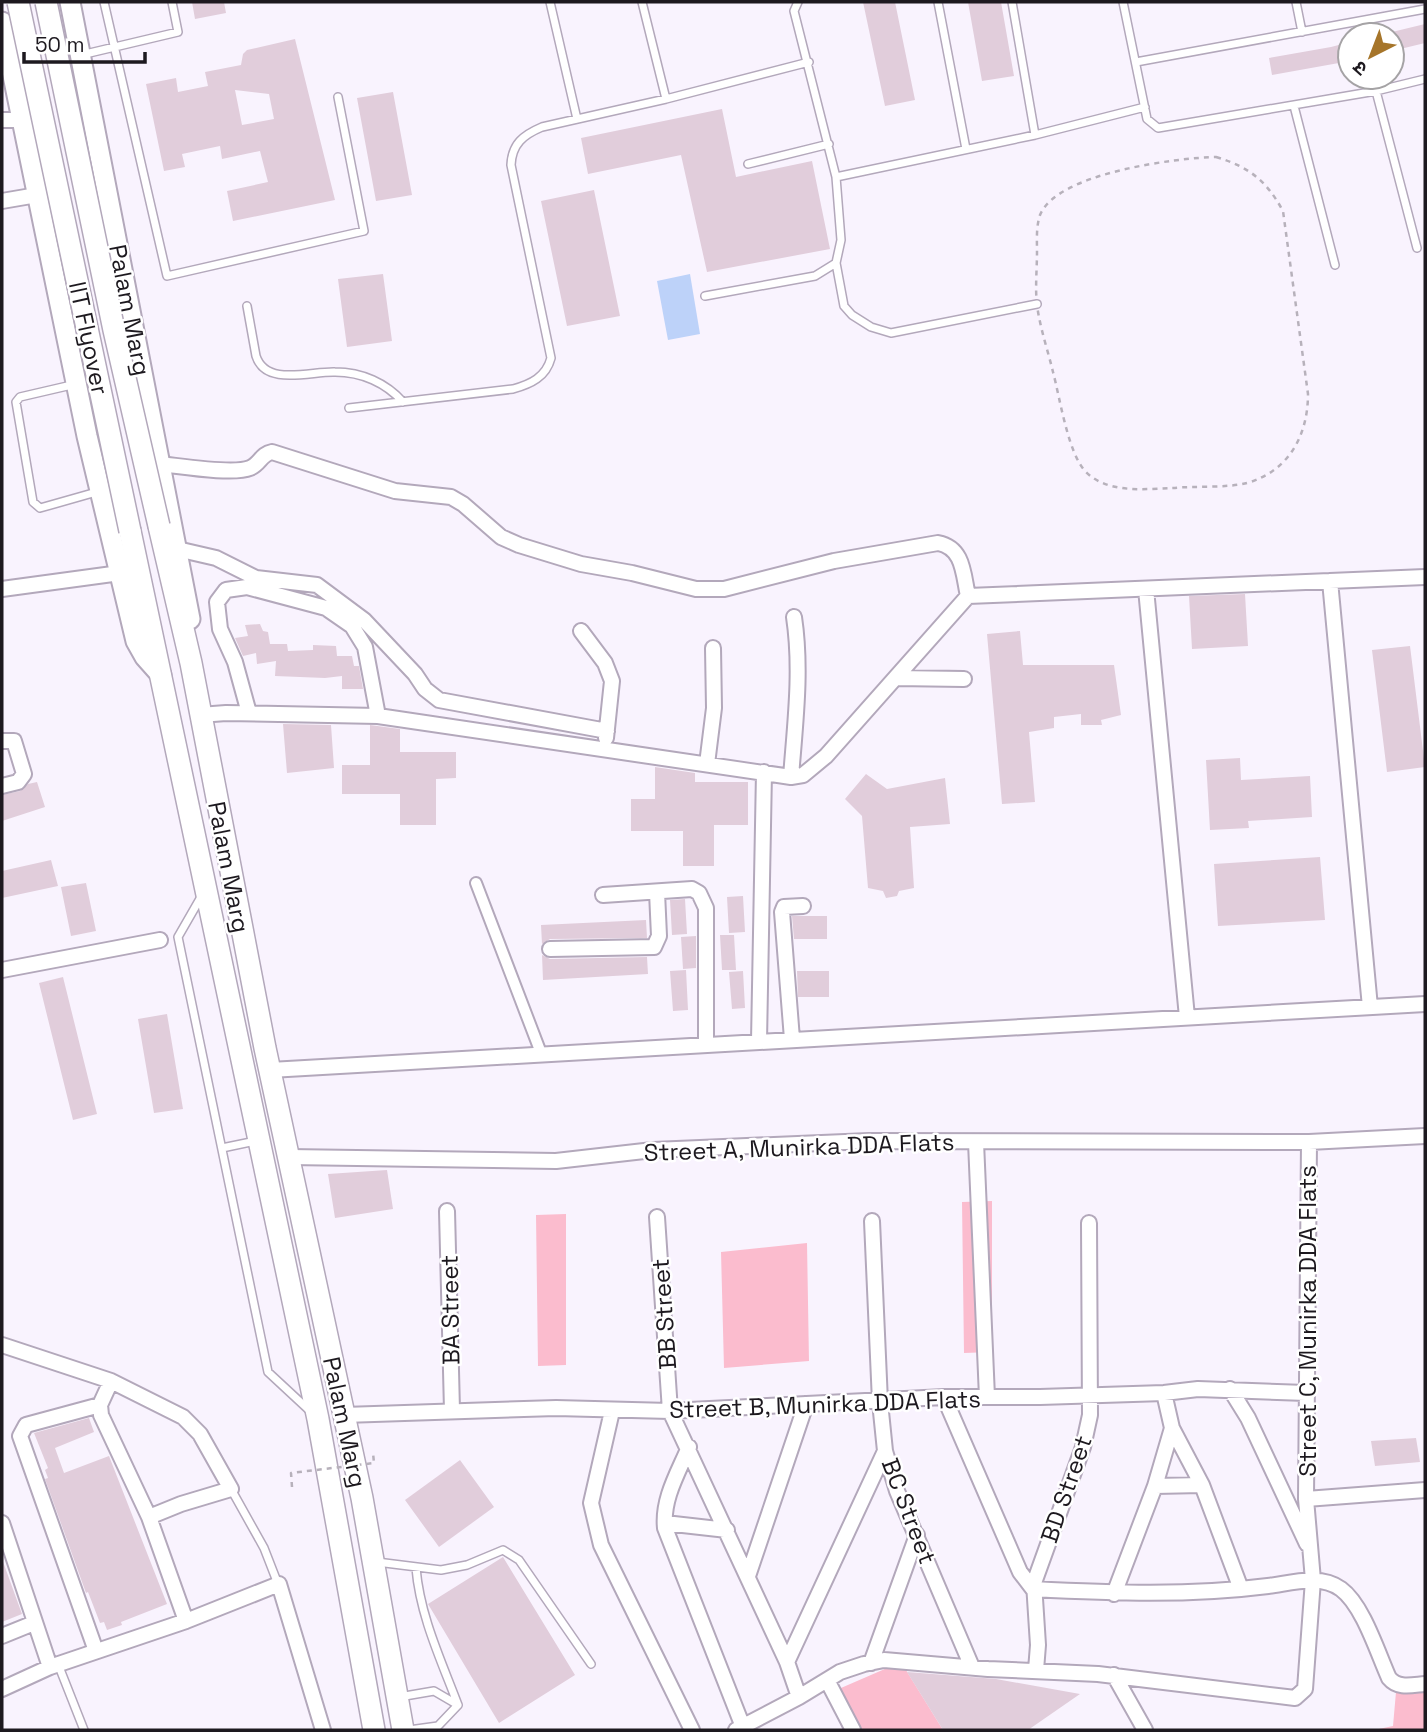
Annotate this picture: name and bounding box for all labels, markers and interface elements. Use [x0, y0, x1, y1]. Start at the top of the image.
scale bar [24, 21, 145, 65]
north arrow [1336, 21, 1406, 91]
text: 50 m [35, 31, 85, 58]
text: उ [1347, 55, 1372, 81]
street label: Palam Marg [102, 242, 158, 378]
street label: IIT Flyover [62, 279, 116, 397]
street label: Palam Marg [201, 799, 257, 935]
street label: Street A, Munirka DDA Flats [643, 1126, 955, 1168]
street label: Street C, Munirka DDA Flats [1292, 1165, 1323, 1477]
street label: BA Street [434, 1255, 466, 1365]
street label: BB Street [645, 1257, 683, 1371]
street label: Palam Marg [316, 1354, 374, 1490]
street label: Street B, Munirka DDA Flats [669, 1383, 981, 1425]
street label: BD Street [1033, 1431, 1099, 1547]
street label: BC Street [875, 1454, 943, 1568]

